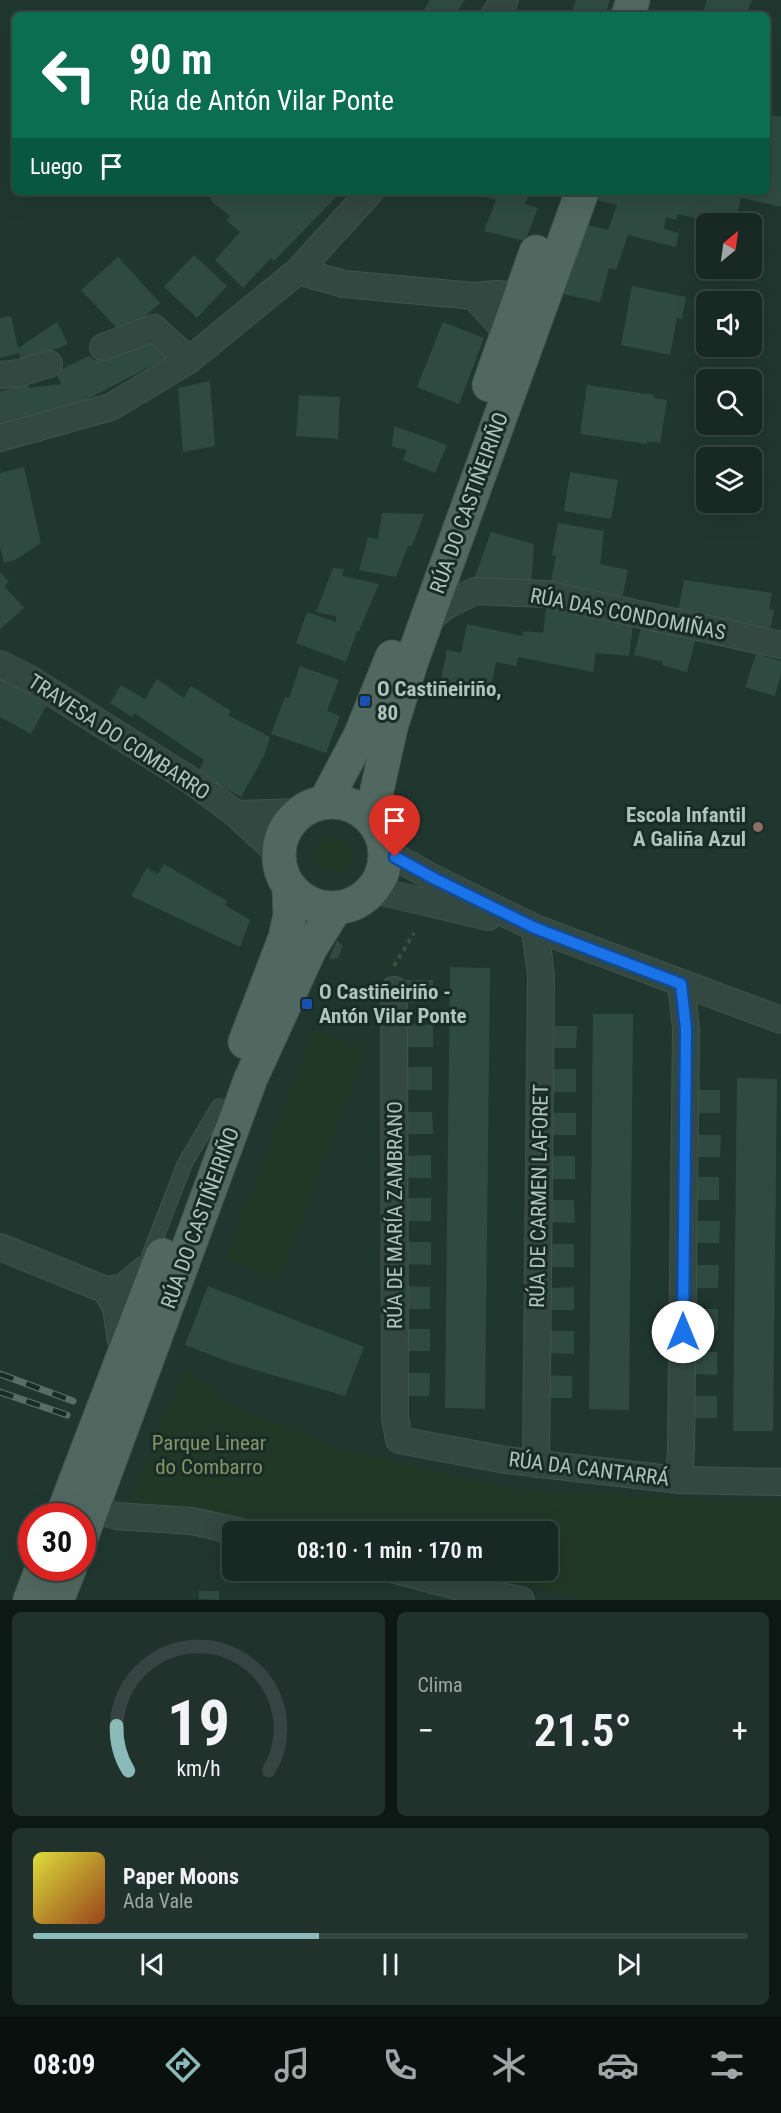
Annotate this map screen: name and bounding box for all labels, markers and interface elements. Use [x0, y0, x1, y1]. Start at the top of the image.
text: 90 m [129, 35, 212, 84]
icon: left [30, 36, 108, 114]
text: Rúa de Antón Vilar Ponte [129, 85, 394, 117]
icon: arrive [95, 150, 128, 183]
text: Luego [30, 154, 83, 179]
north arrow [696, 213, 762, 279]
map controls [696, 213, 762, 513]
button: sound [696, 291, 762, 357]
button: search [696, 369, 762, 435]
street label: RÚA DO CASTIÑEIRIÑO [425, 409, 513, 597]
button: layers [696, 447, 762, 513]
street label: RÚA DAS CONDOMIÑAS [528, 583, 728, 645]
street label: TRAVESA DO COMBARRO [24, 669, 214, 805]
place label: O Castiñeiriño, 80 [377, 677, 501, 725]
marker: O Castiñeiriño, 80 [358, 694, 372, 708]
pin [369, 795, 420, 857]
place label: Escola Infantil A Galiña Azul [626, 803, 746, 851]
icon: arrive [378, 804, 411, 837]
marker: Escola Infantil A Galiña Azul [751, 820, 765, 834]
place label: O Castiñeiriño - Antón Vilar Ponte [319, 980, 467, 1028]
marker: O Castiñeiriño - Antón Vilar Ponte [300, 997, 314, 1011]
street label: RÚA DE CARMEN LAFORET [525, 1084, 553, 1308]
street label: RÚA DE MARÍA ZAMBRANO [383, 1101, 407, 1329]
street label: RÚA DO CASTIÑEIRIÑO [156, 1124, 244, 1312]
position arrow [651, 1300, 715, 1364]
park label: Parque Linear do Combarro [152, 1431, 266, 1479]
street label: RÚA DA CANTARRÁ [507, 1447, 671, 1491]
speed limit sign: 30 [18, 1503, 96, 1581]
text: 08:10 · 1 min · 170 m [297, 1538, 483, 1563]
text: Clima [418, 1673, 463, 1697]
text: 19 [167, 1687, 230, 1760]
text: 21.5° [534, 1704, 632, 1757]
text: − [418, 1711, 434, 1750]
text: + [732, 1711, 748, 1750]
text: km/h [176, 1756, 220, 1781]
text: Paper Moons [123, 1864, 239, 1889]
text: Ada Vale [123, 1889, 193, 1913]
icon: previous [136, 1948, 169, 1981]
icon: pause [374, 1948, 407, 1981]
icon: next [612, 1948, 645, 1981]
icon: directions [162, 2044, 204, 2086]
icon: music [271, 2044, 313, 2086]
icon: phone [379, 2044, 421, 2086]
icon: climate [488, 2044, 530, 2086]
icon: car [597, 2044, 639, 2086]
icon: filters [706, 2044, 748, 2086]
text: 08:09 [33, 2049, 95, 2081]

